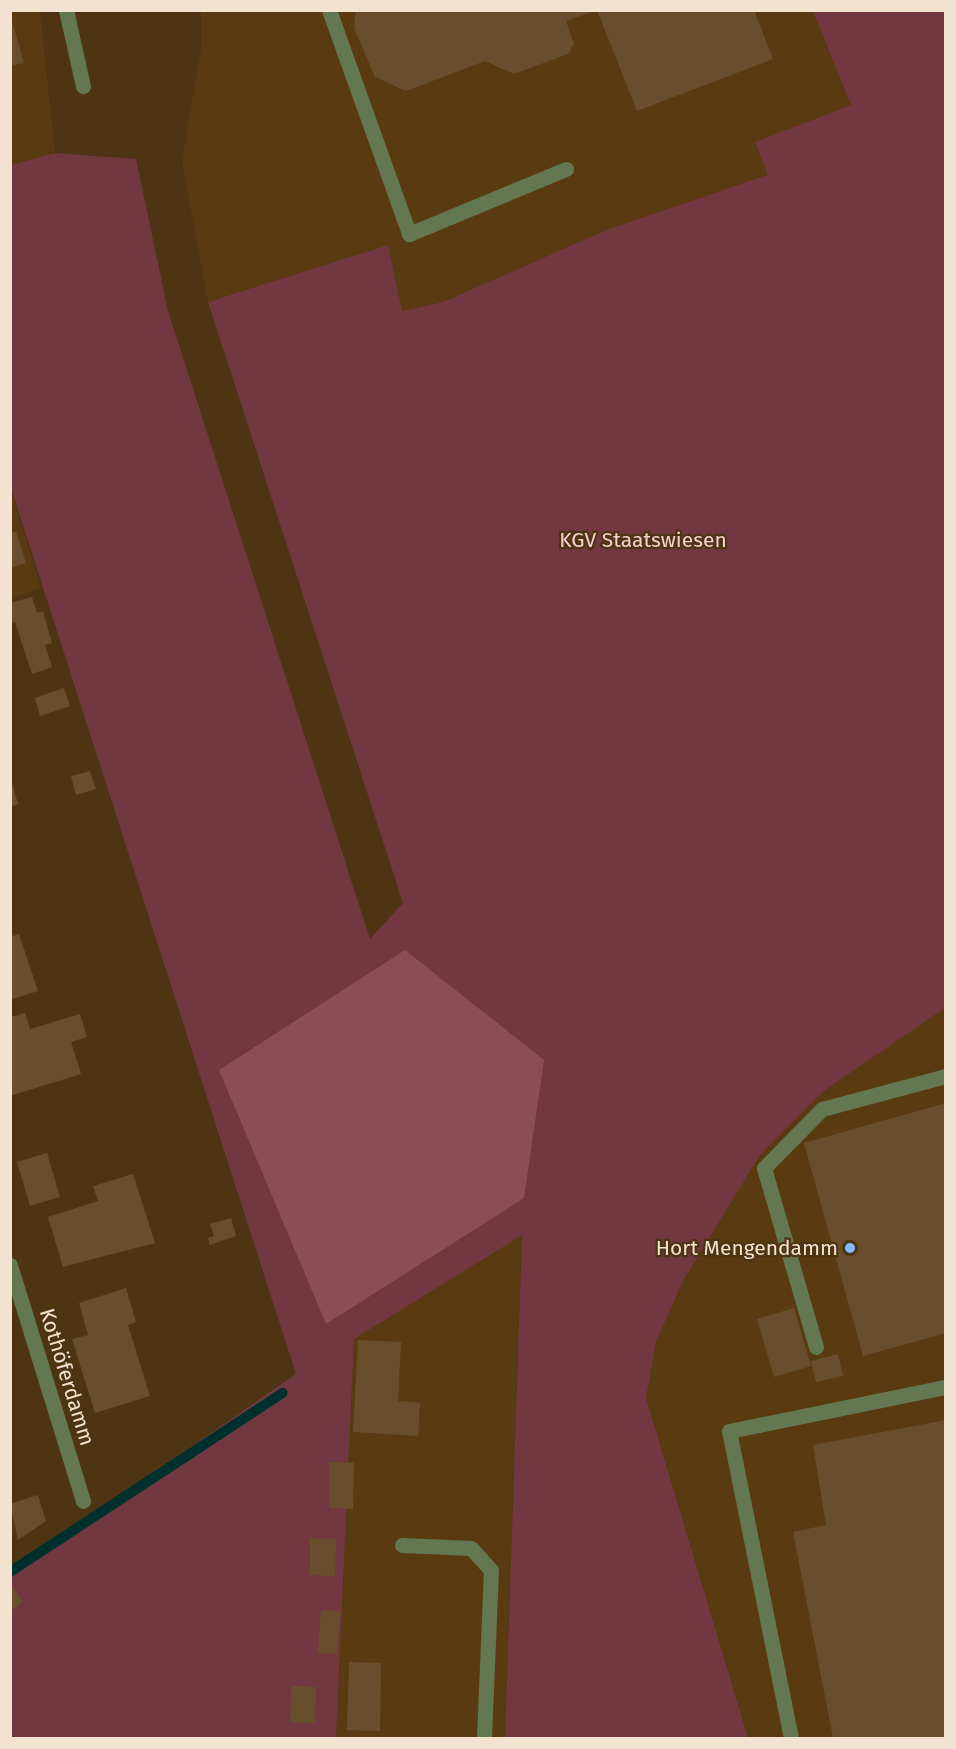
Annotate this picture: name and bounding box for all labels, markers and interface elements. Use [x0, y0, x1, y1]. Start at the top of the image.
park label: KGV Staatswiesen [559, 527, 727, 553]
place label: Hort Mengendamm [656, 1235, 838, 1261]
marker: Hort Mengendamm [843, 1241, 857, 1255]
street label: Kothöferdamm [34, 1305, 100, 1449]

